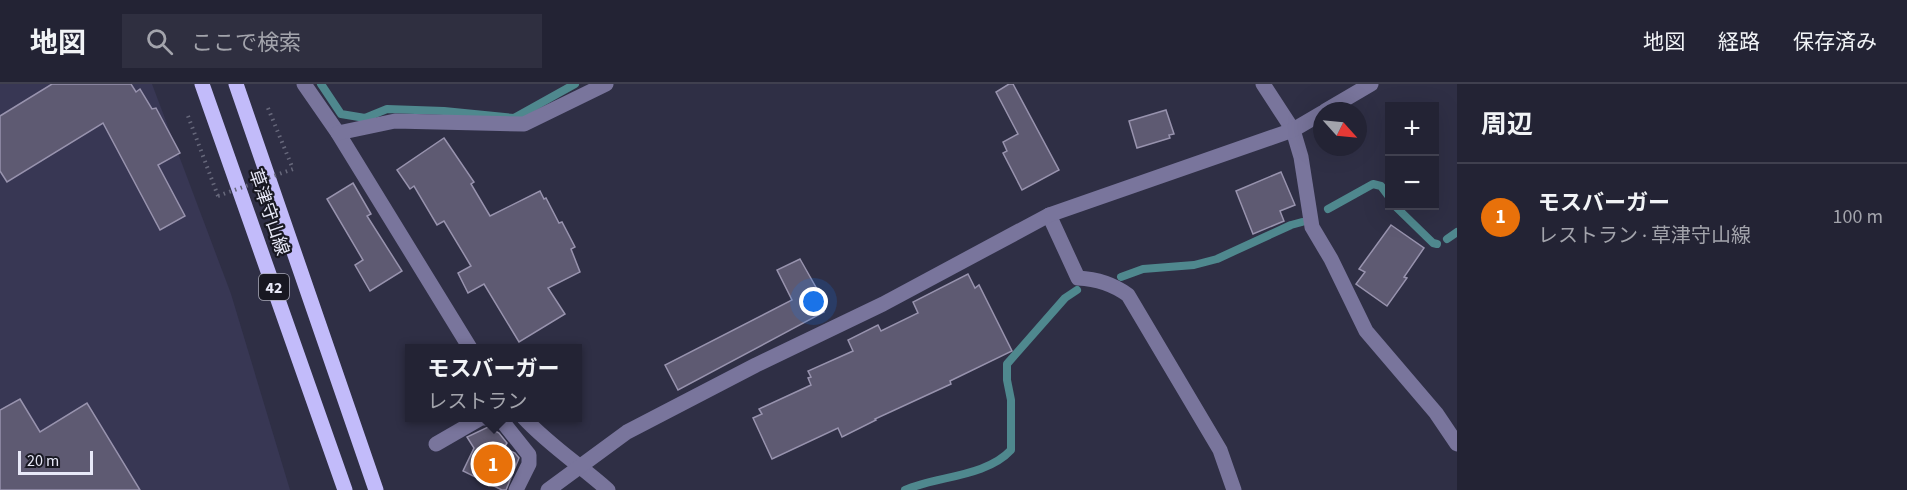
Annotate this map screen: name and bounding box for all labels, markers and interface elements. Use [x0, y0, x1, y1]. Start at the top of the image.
search box [122, 14, 542, 68]
text: 地図 [30, 23, 86, 63]
icon: search [143, 25, 176, 58]
text: ここで検索 [191, 27, 301, 59]
text: 地図 [1643, 27, 1685, 57]
text: 経路 [1718, 27, 1760, 57]
text: 保存済み [1793, 27, 1877, 57]
north arrow [1313, 102, 1367, 156]
map controls [1385, 102, 1439, 210]
button: + [1385, 102, 1439, 156]
text: 周辺 [1481, 106, 1533, 143]
button: − [1385, 156, 1439, 210]
street label: 草津守山線 [242, 166, 295, 259]
text: モスバーガー [1538, 187, 1670, 219]
text: 1 [1495, 203, 1506, 231]
text: 100 m [1833, 203, 1883, 231]
text: レストラン · 草津守山線 [1538, 222, 1751, 250]
road number: 42 [259, 274, 289, 300]
your location [799, 287, 828, 316]
popup [405, 344, 582, 422]
text: モスバーガー [427, 353, 560, 385]
text: レストラン [427, 388, 527, 416]
pin: 1 [474, 442, 512, 487]
scale bar [18, 448, 93, 476]
text: 20 m [27, 450, 59, 472]

